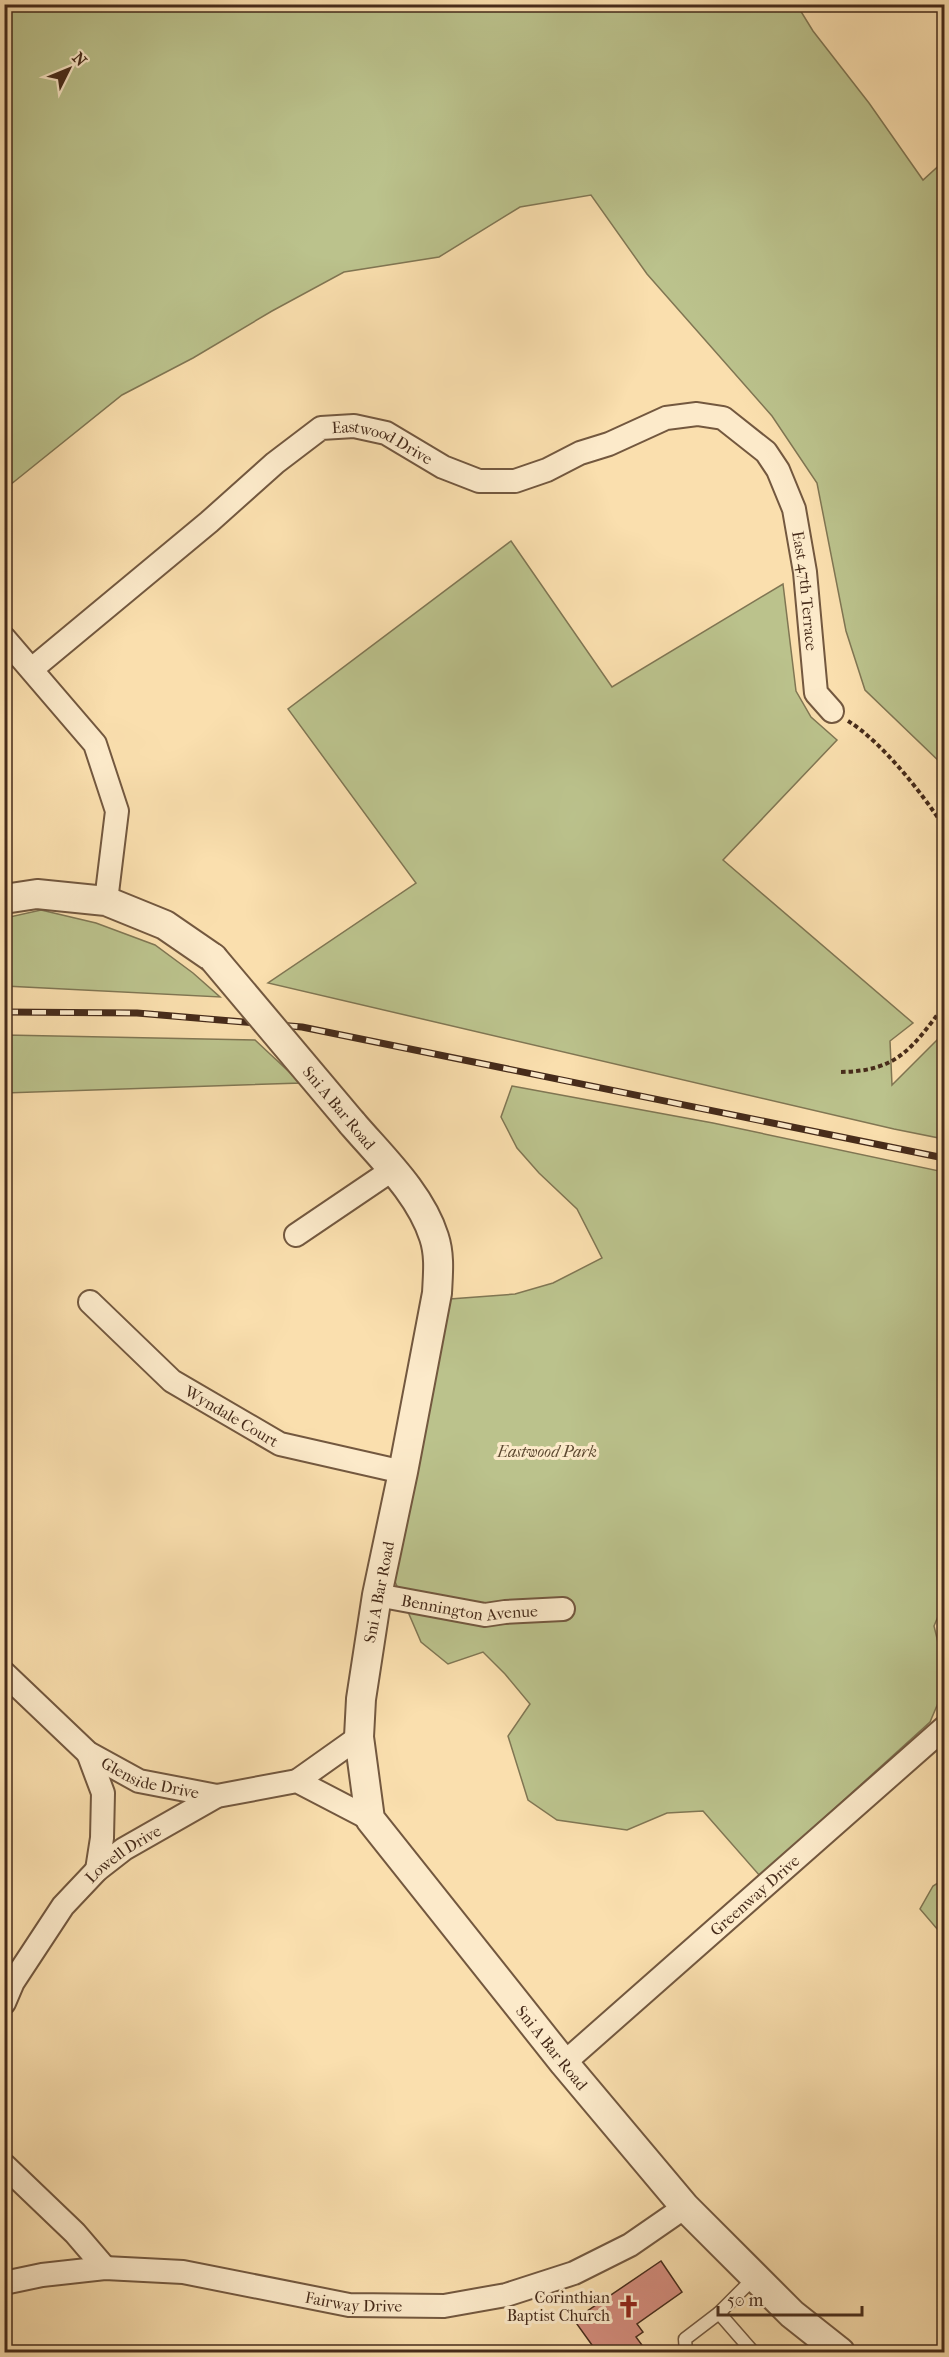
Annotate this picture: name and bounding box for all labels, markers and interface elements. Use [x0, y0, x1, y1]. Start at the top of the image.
north arrow [39, 39, 99, 99]
text: N [69, 48, 91, 71]
street label: Eastwood Drive [331, 416, 436, 468]
street label: East 47th Terrace [788, 529, 822, 652]
street label: Sni A Bar Road [299, 1062, 380, 1154]
street label: Wyndale Court [181, 1381, 282, 1451]
park label: Eastwood Park [496, 1442, 597, 1461]
street label: Sni A Bar Road [360, 1539, 398, 1644]
street label: Bennington Avenue [400, 1590, 538, 1625]
street label: Glenside Drive [98, 1753, 201, 1802]
street label: Lowell Drive [81, 1821, 164, 1886]
street label: Greenway Drive [706, 1851, 803, 1939]
street label: Sni A Bar Road [512, 2001, 592, 2094]
scale bar [718, 2279, 862, 2317]
street label: Fairway Drive [304, 2287, 402, 2315]
place label: Corinthian Baptist Church [507, 2288, 611, 2325]
text: 50 m [727, 2290, 764, 2311]
church icon: Corinthian Baptist Church [615, 2293, 641, 2319]

